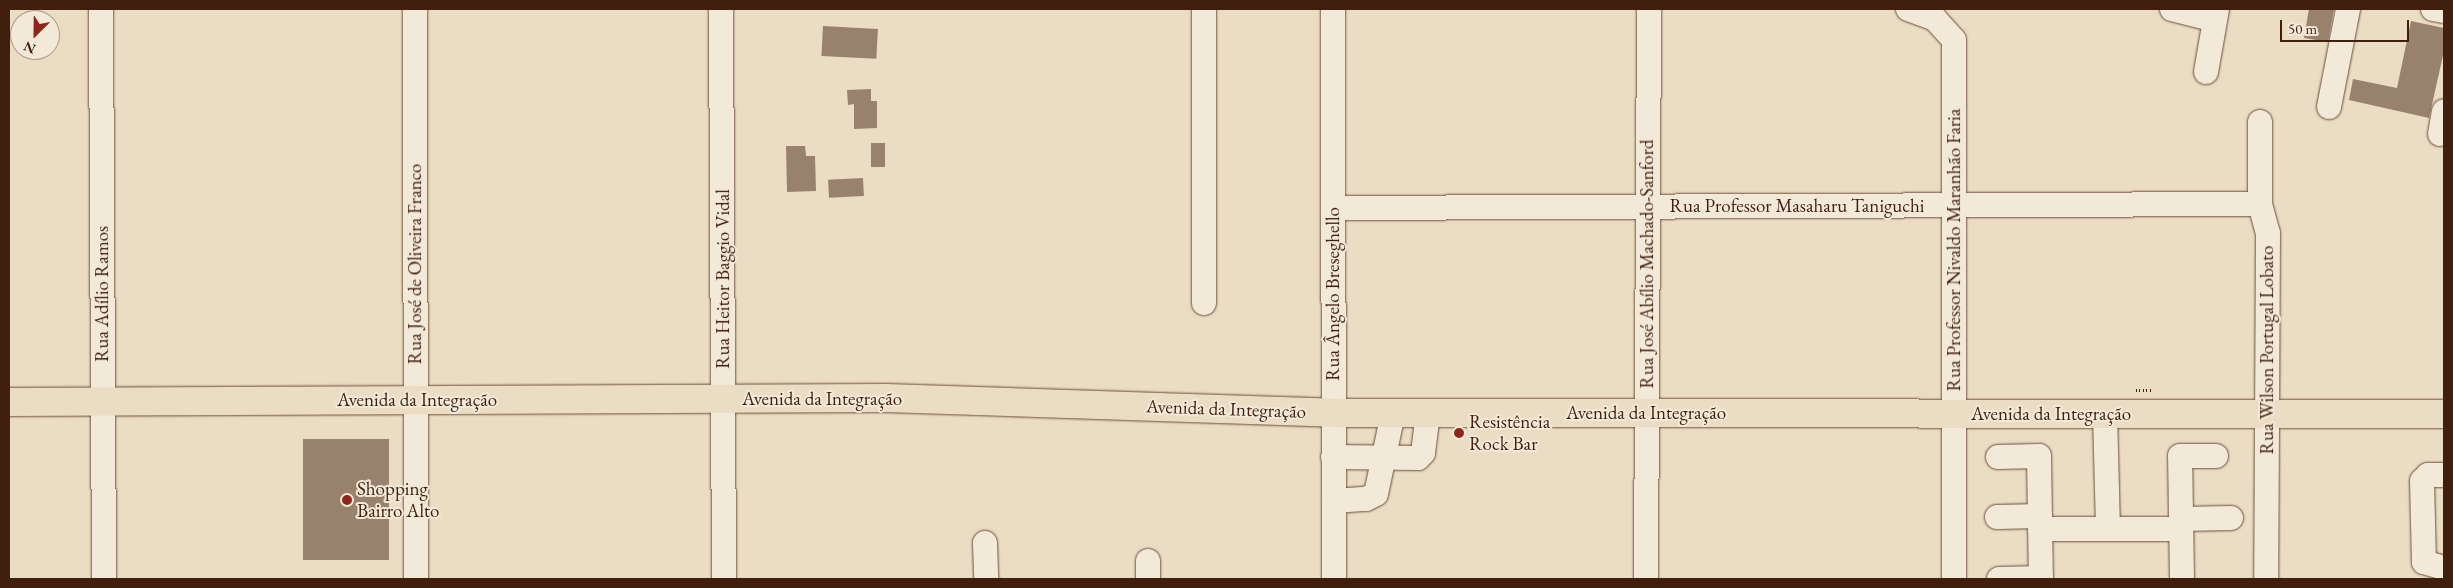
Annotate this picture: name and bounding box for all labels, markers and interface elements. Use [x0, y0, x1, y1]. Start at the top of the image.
north arrow [10, 10, 60, 60]
scale bar [2283, 10, 2412, 42]
text: 50 m [2288, 19, 2317, 38]
text: N [21, 37, 38, 58]
street label: Rua Professor Nivaldo Maranhão Faria [1943, 109, 1965, 391]
street label: Rua José Abílio Machado-Sanford [1636, 139, 1658, 389]
street label: Rua José de Oliveira Franco [404, 164, 426, 364]
street label: Rua Heitor Baggio Vidal [712, 189, 734, 369]
street label: Rua Professor Masaharu Taniguchi [1670, 195, 1924, 217]
street label: Rua Ângelo Breseghello [1322, 207, 1344, 381]
street label: Rua Adílio Ramos [91, 226, 113, 362]
street label: Rua Wilson Portugal Lobato [2256, 246, 2278, 454]
street label: Avenida da Integração [742, 388, 902, 410]
street label: Avenida da Integração [337, 389, 497, 411]
street label: Avenida da Integração [1146, 395, 1306, 423]
street label: Avenida da Integração [1566, 402, 1726, 424]
street label: Avenida da Integração [1971, 403, 2131, 425]
place label: Resistência Rock Bar [1469, 411, 1550, 455]
marker: Resistência Rock Bar [1453, 427, 1465, 439]
place label: Shopping Bairro Alto [357, 478, 439, 522]
marker: Shopping Bairro Alto [341, 494, 353, 506]

